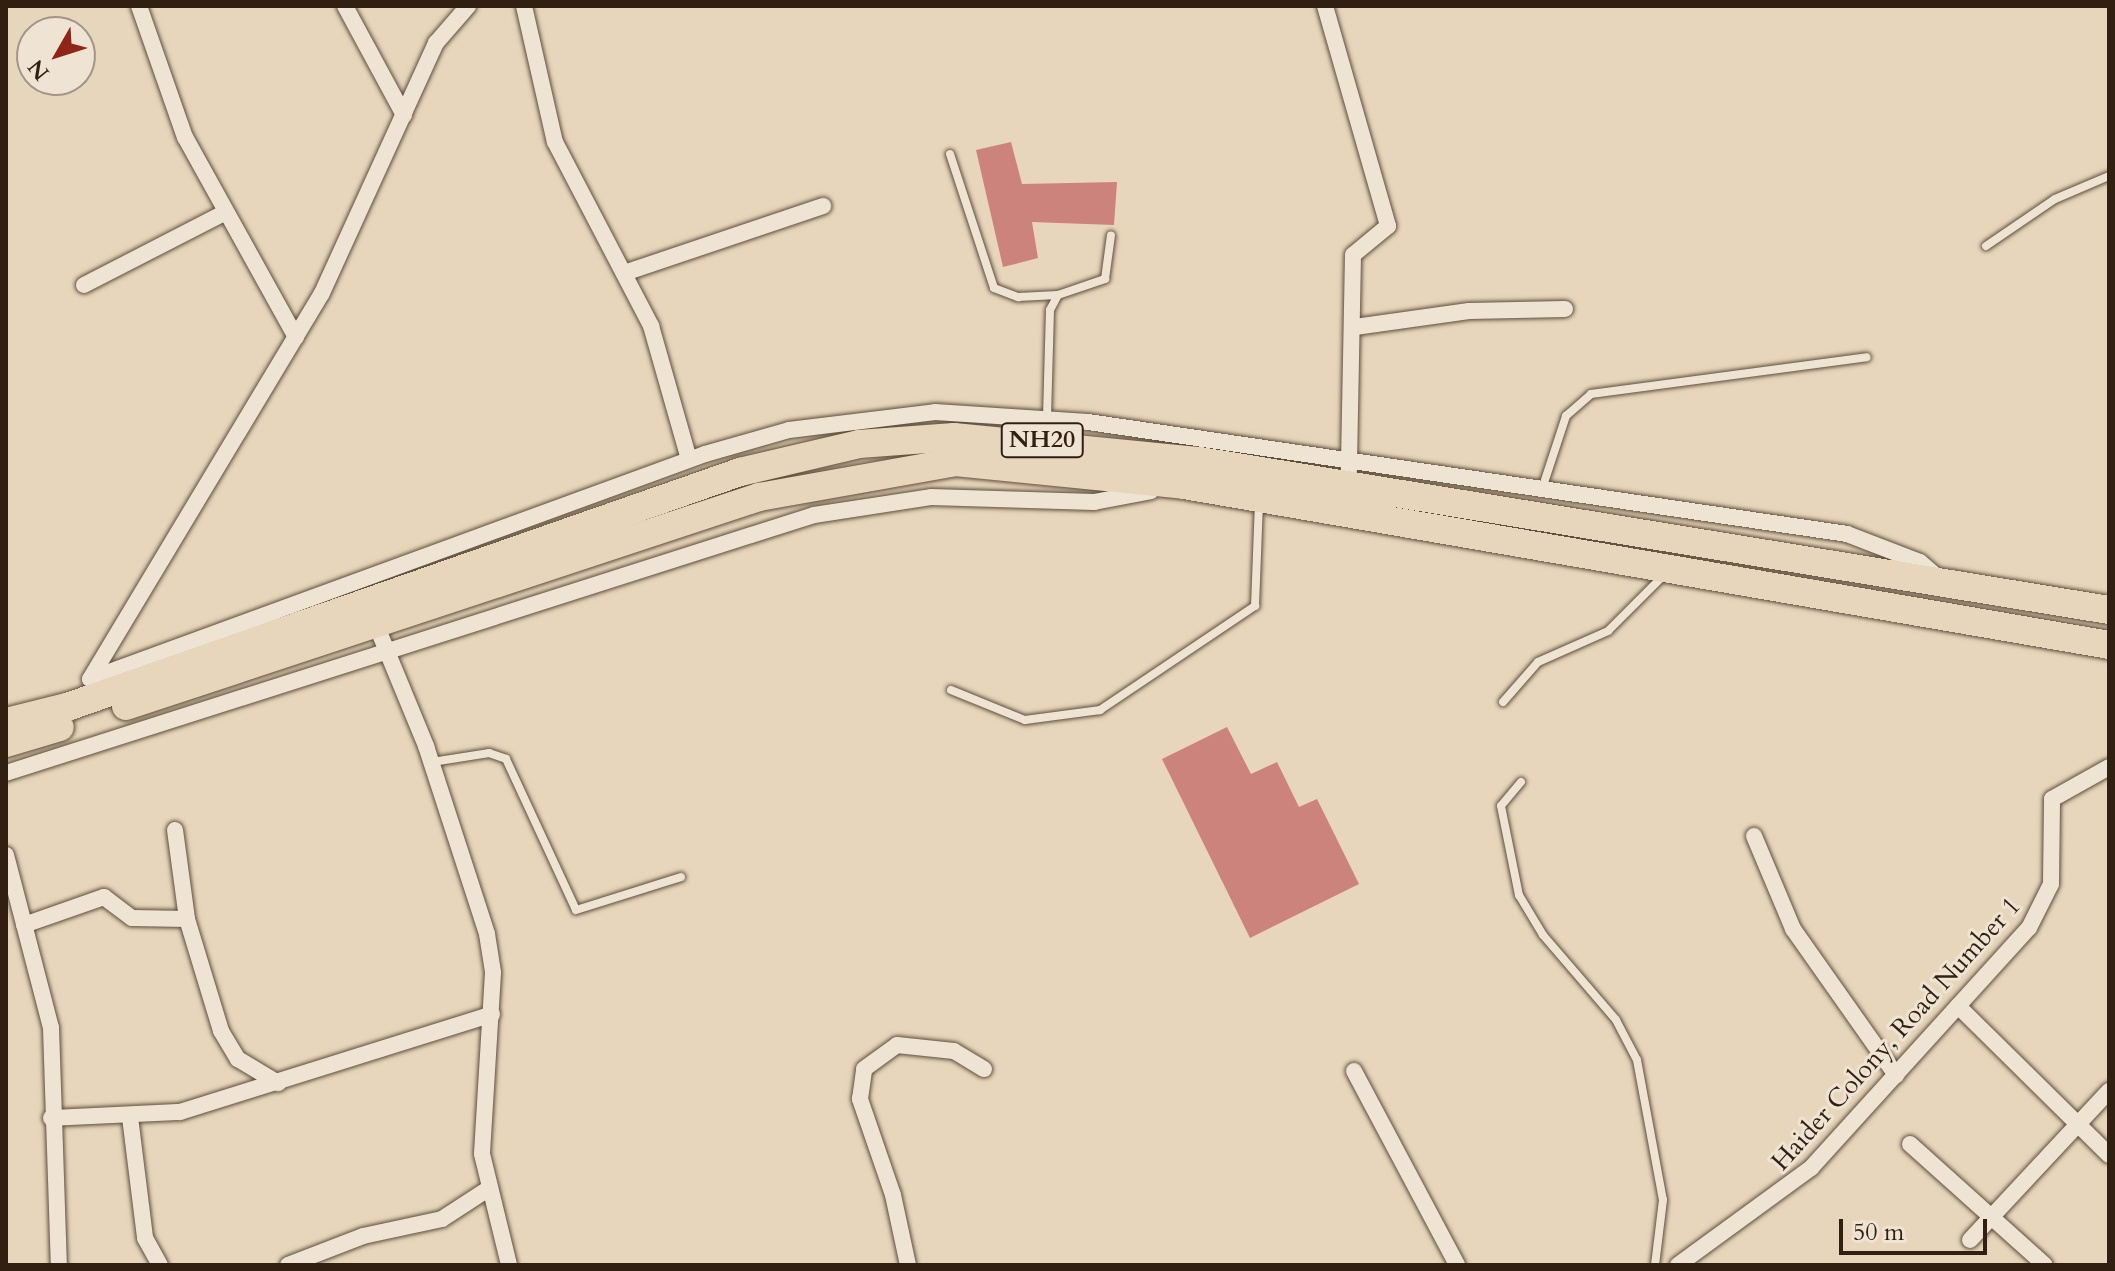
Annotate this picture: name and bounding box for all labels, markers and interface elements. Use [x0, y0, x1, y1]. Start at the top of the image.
north arrow [16, 16, 96, 96]
text: N [21, 53, 57, 87]
road number: NH20 [1000, 420, 1084, 460]
street label: Haider Colony, Road Number 1 [1765, 891, 2027, 1177]
scale bar [1843, 1203, 1991, 1253]
text: 50 m [1853, 1216, 1904, 1249]

